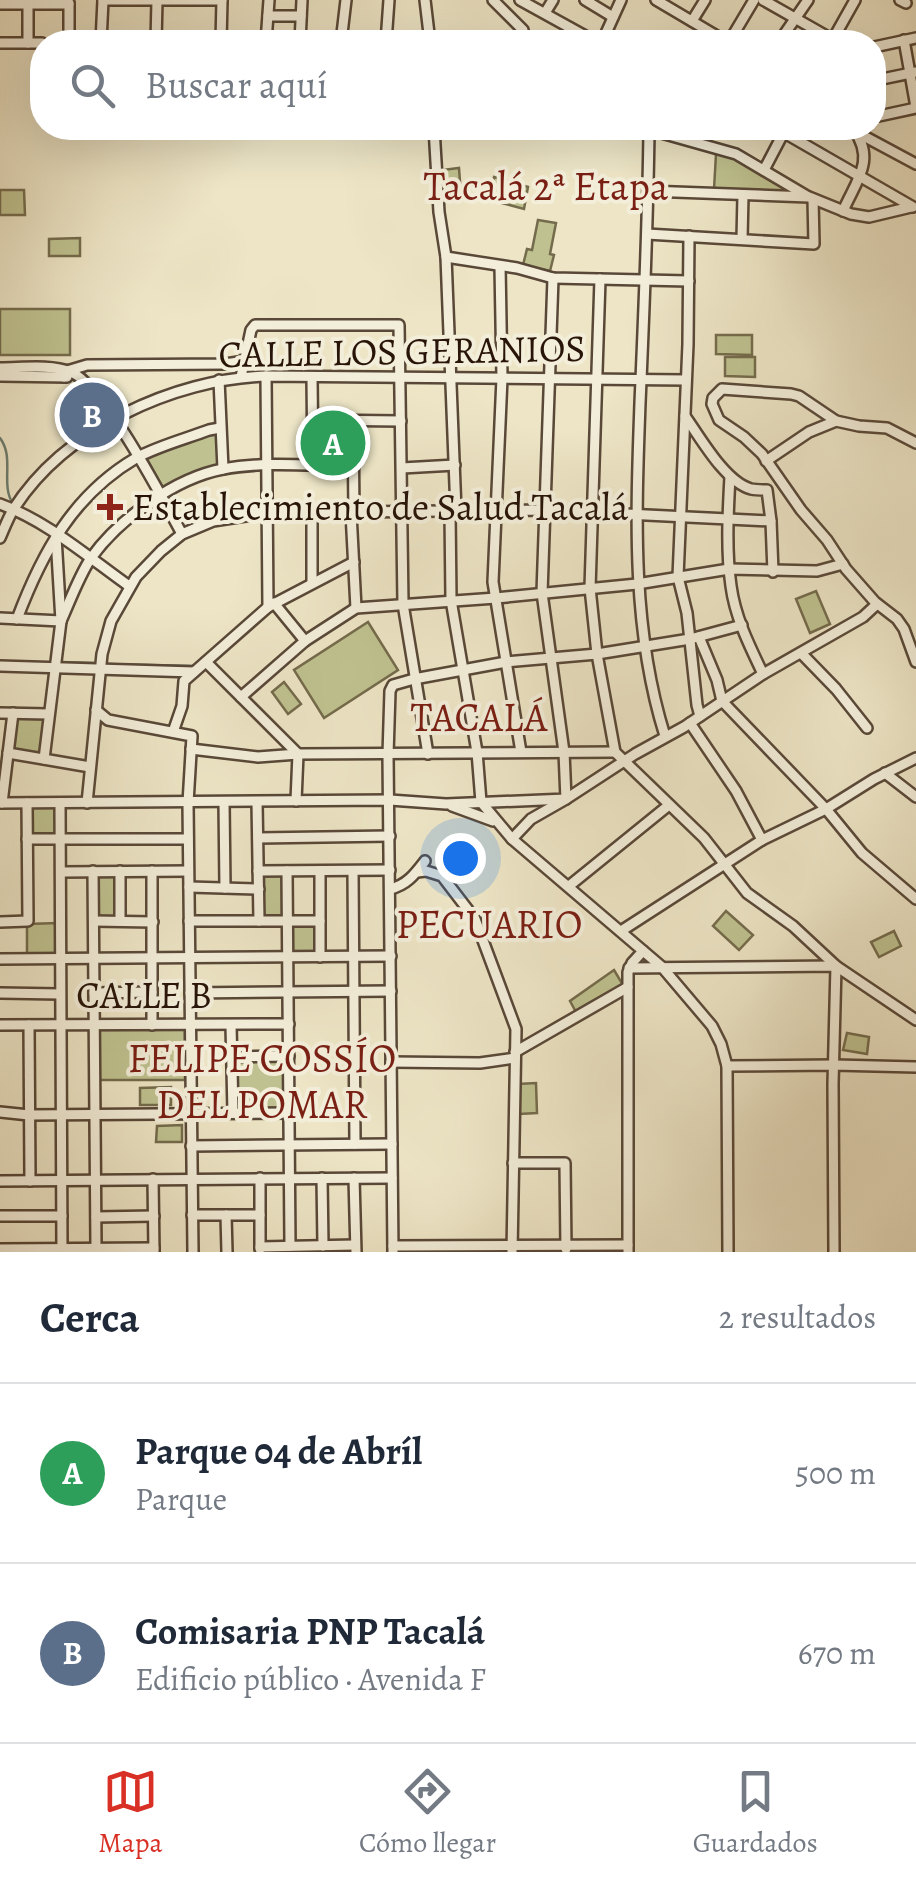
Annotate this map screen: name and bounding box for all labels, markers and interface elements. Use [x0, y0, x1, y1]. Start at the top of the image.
search box [30, 30, 886, 140]
icon: search [65, 58, 120, 113]
text: Buscar aquí [145, 59, 328, 111]
district label: Tacalá 2ª Etapa [424, 159, 669, 214]
street label: CALLE LOS GERANIOS [218, 322, 586, 380]
pin: B [59, 378, 124, 452]
pin: A [300, 406, 366, 480]
place label: Establecimiento de Salud Tacalá [132, 481, 629, 533]
marker: Establecimiento de Salud Tacalá [97, 494, 123, 520]
district label: TACALÁ [411, 690, 548, 745]
your location [435, 833, 486, 884]
district label: PECUARIO [396, 897, 582, 952]
street label: CALLE B [76, 969, 212, 1021]
district label: FELIPE COSSÍO DEL POMAR [128, 1031, 396, 1132]
text: Cerca [40, 1289, 139, 1346]
text: 2 resultados [719, 1295, 876, 1339]
text: Parque 04 de Abríl [135, 1425, 422, 1477]
text: A [62, 1451, 83, 1495]
text: 500 m [795, 1451, 876, 1495]
text: Parque [135, 1477, 227, 1521]
text: Comisaria PNP Tacalá [135, 1605, 485, 1657]
text: B [62, 1631, 83, 1675]
text: 670 m [798, 1631, 876, 1675]
text: Edificio público · Avenida F [135, 1657, 486, 1701]
tab: Mapa [98, 1764, 163, 1862]
tab: Cómo llegar [359, 1764, 496, 1862]
tab: Guardados [693, 1764, 818, 1862]

